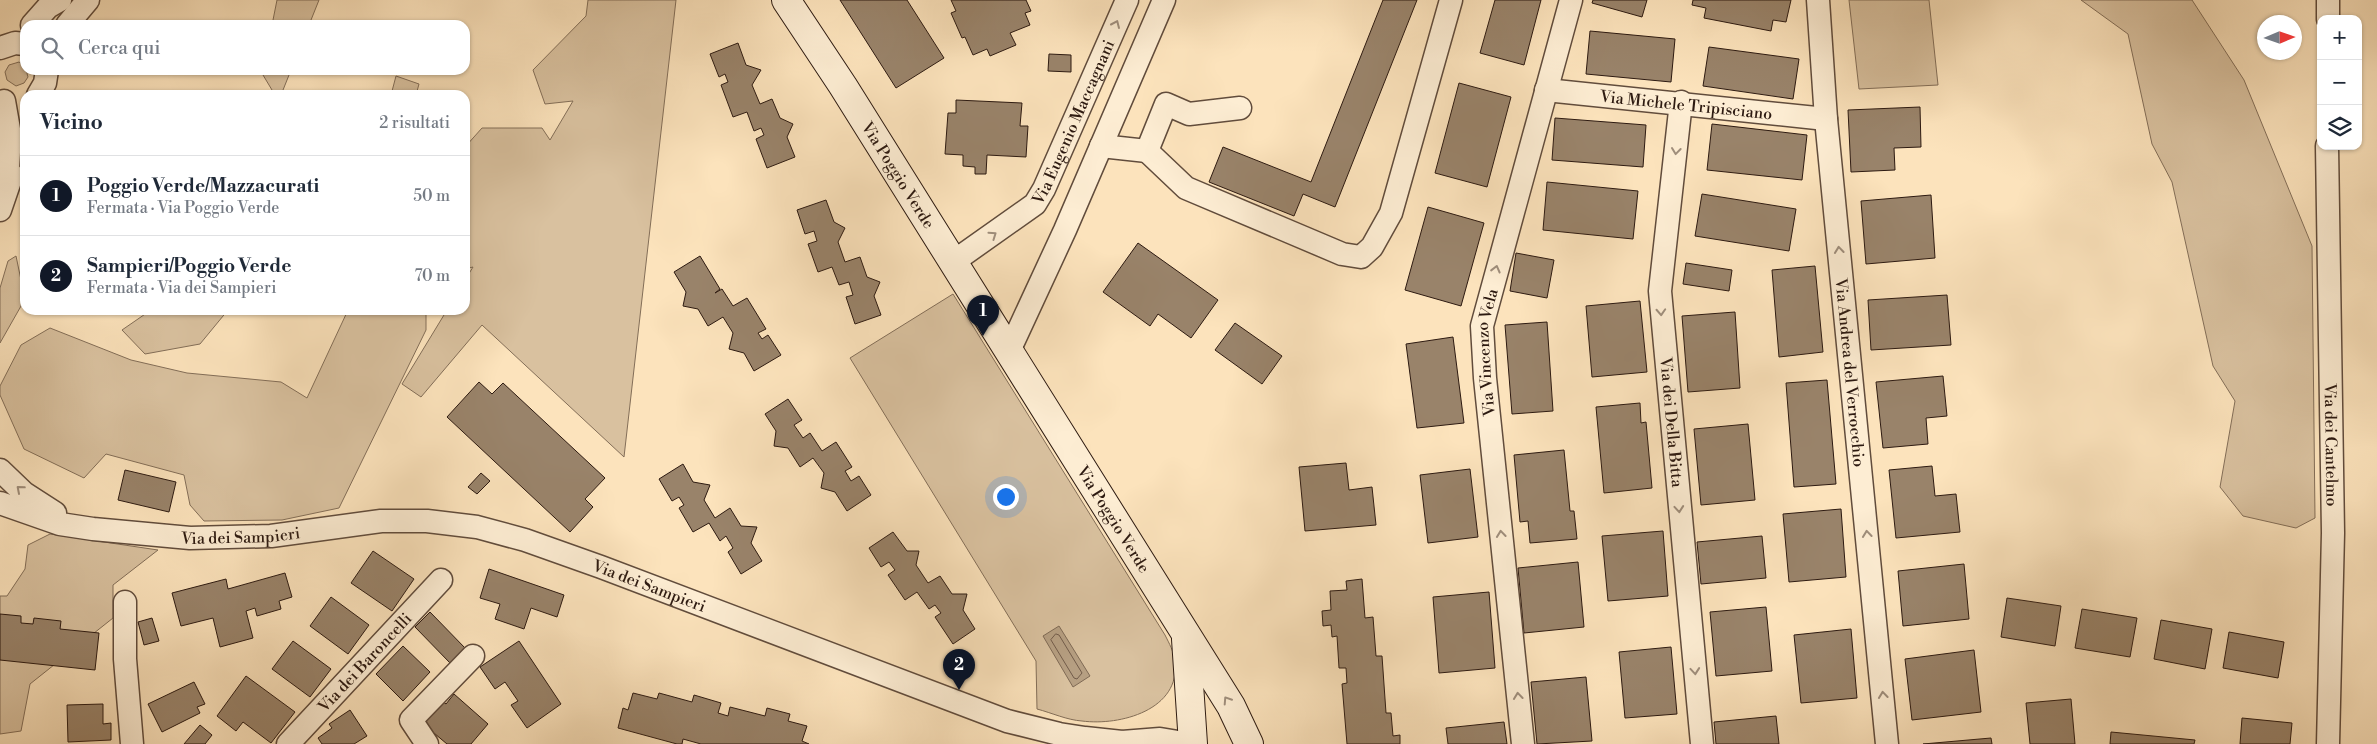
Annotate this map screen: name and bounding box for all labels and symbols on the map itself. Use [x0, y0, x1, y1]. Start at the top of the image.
north arrow [2257, 15, 2302, 60]
one-way arrow [1109, 20, 1120, 29]
street label: Via Eugenio Maccagnani [1028, 37, 1119, 209]
street label: Via Michele Tripisciano [1598, 87, 1773, 124]
street label: Via Poggio Verde [856, 117, 939, 233]
one-way arrow [1671, 147, 1681, 155]
one-way arrow [987, 232, 997, 241]
one-way arrow [1834, 246, 1845, 254]
one-way arrow [1490, 265, 1501, 274]
street label: Via Andrea del Verrocchio [1830, 276, 1869, 468]
street label: Via Vincenzo Vela [1473, 286, 1503, 418]
pin: 1 [967, 295, 999, 336]
one-way arrow [1656, 309, 1667, 317]
street label: Via dei Della Bitta [1655, 355, 1687, 489]
street label: Via dei Cantelmo [2320, 382, 2342, 507]
street label: Via Poggio Verde [1072, 462, 1154, 577]
your location [993, 484, 1019, 510]
one-way arrow [16, 486, 25, 495]
one-way arrow [1674, 505, 1685, 513]
street label: Via dei Sampieri [179, 523, 302, 549]
one-way arrow [1862, 529, 1873, 537]
one-way arrow [1496, 530, 1507, 538]
street label: Via dei Sampieri [589, 556, 708, 617]
street label: Via dei Baroncelli [313, 609, 416, 717]
pin: 2 [943, 649, 975, 690]
one-way arrow [1689, 667, 1700, 675]
one-way arrow [1512, 691, 1523, 699]
one-way arrow [1877, 691, 1888, 699]
one-way arrow [1224, 697, 1234, 706]

